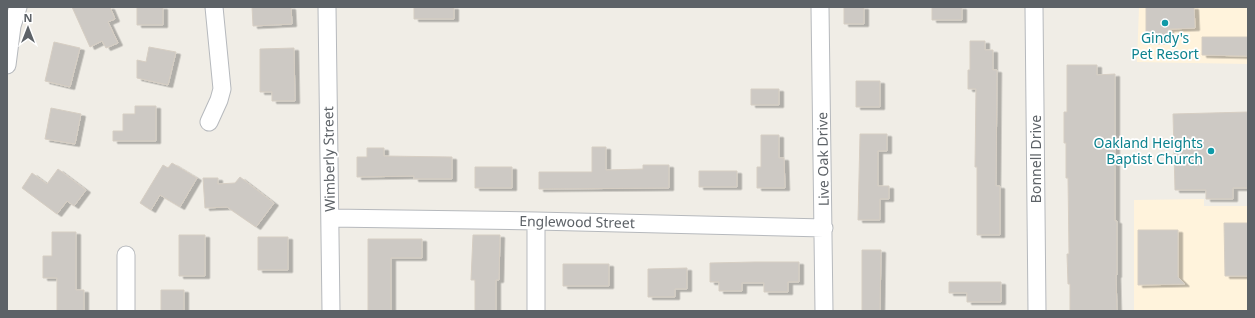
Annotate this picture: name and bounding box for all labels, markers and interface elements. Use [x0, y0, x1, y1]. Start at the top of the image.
north arrow [8, 8, 48, 48]
text: N [24, 10, 32, 25]
marker: Gindy's Pet Resort [1160, 18, 1170, 28]
place label: Gindy's Pet Resort [1131, 28, 1199, 63]
street label: Wimberly Street [318, 106, 339, 212]
street label: Live Oak Drive [812, 112, 833, 206]
street label: Bonnell Drive [1026, 115, 1045, 203]
place label: Oakland Heights Baptist Church [1093, 133, 1203, 168]
marker: Oakland Heights Baptist Church [1206, 146, 1216, 156]
street label: Englewood Street [519, 211, 635, 232]

